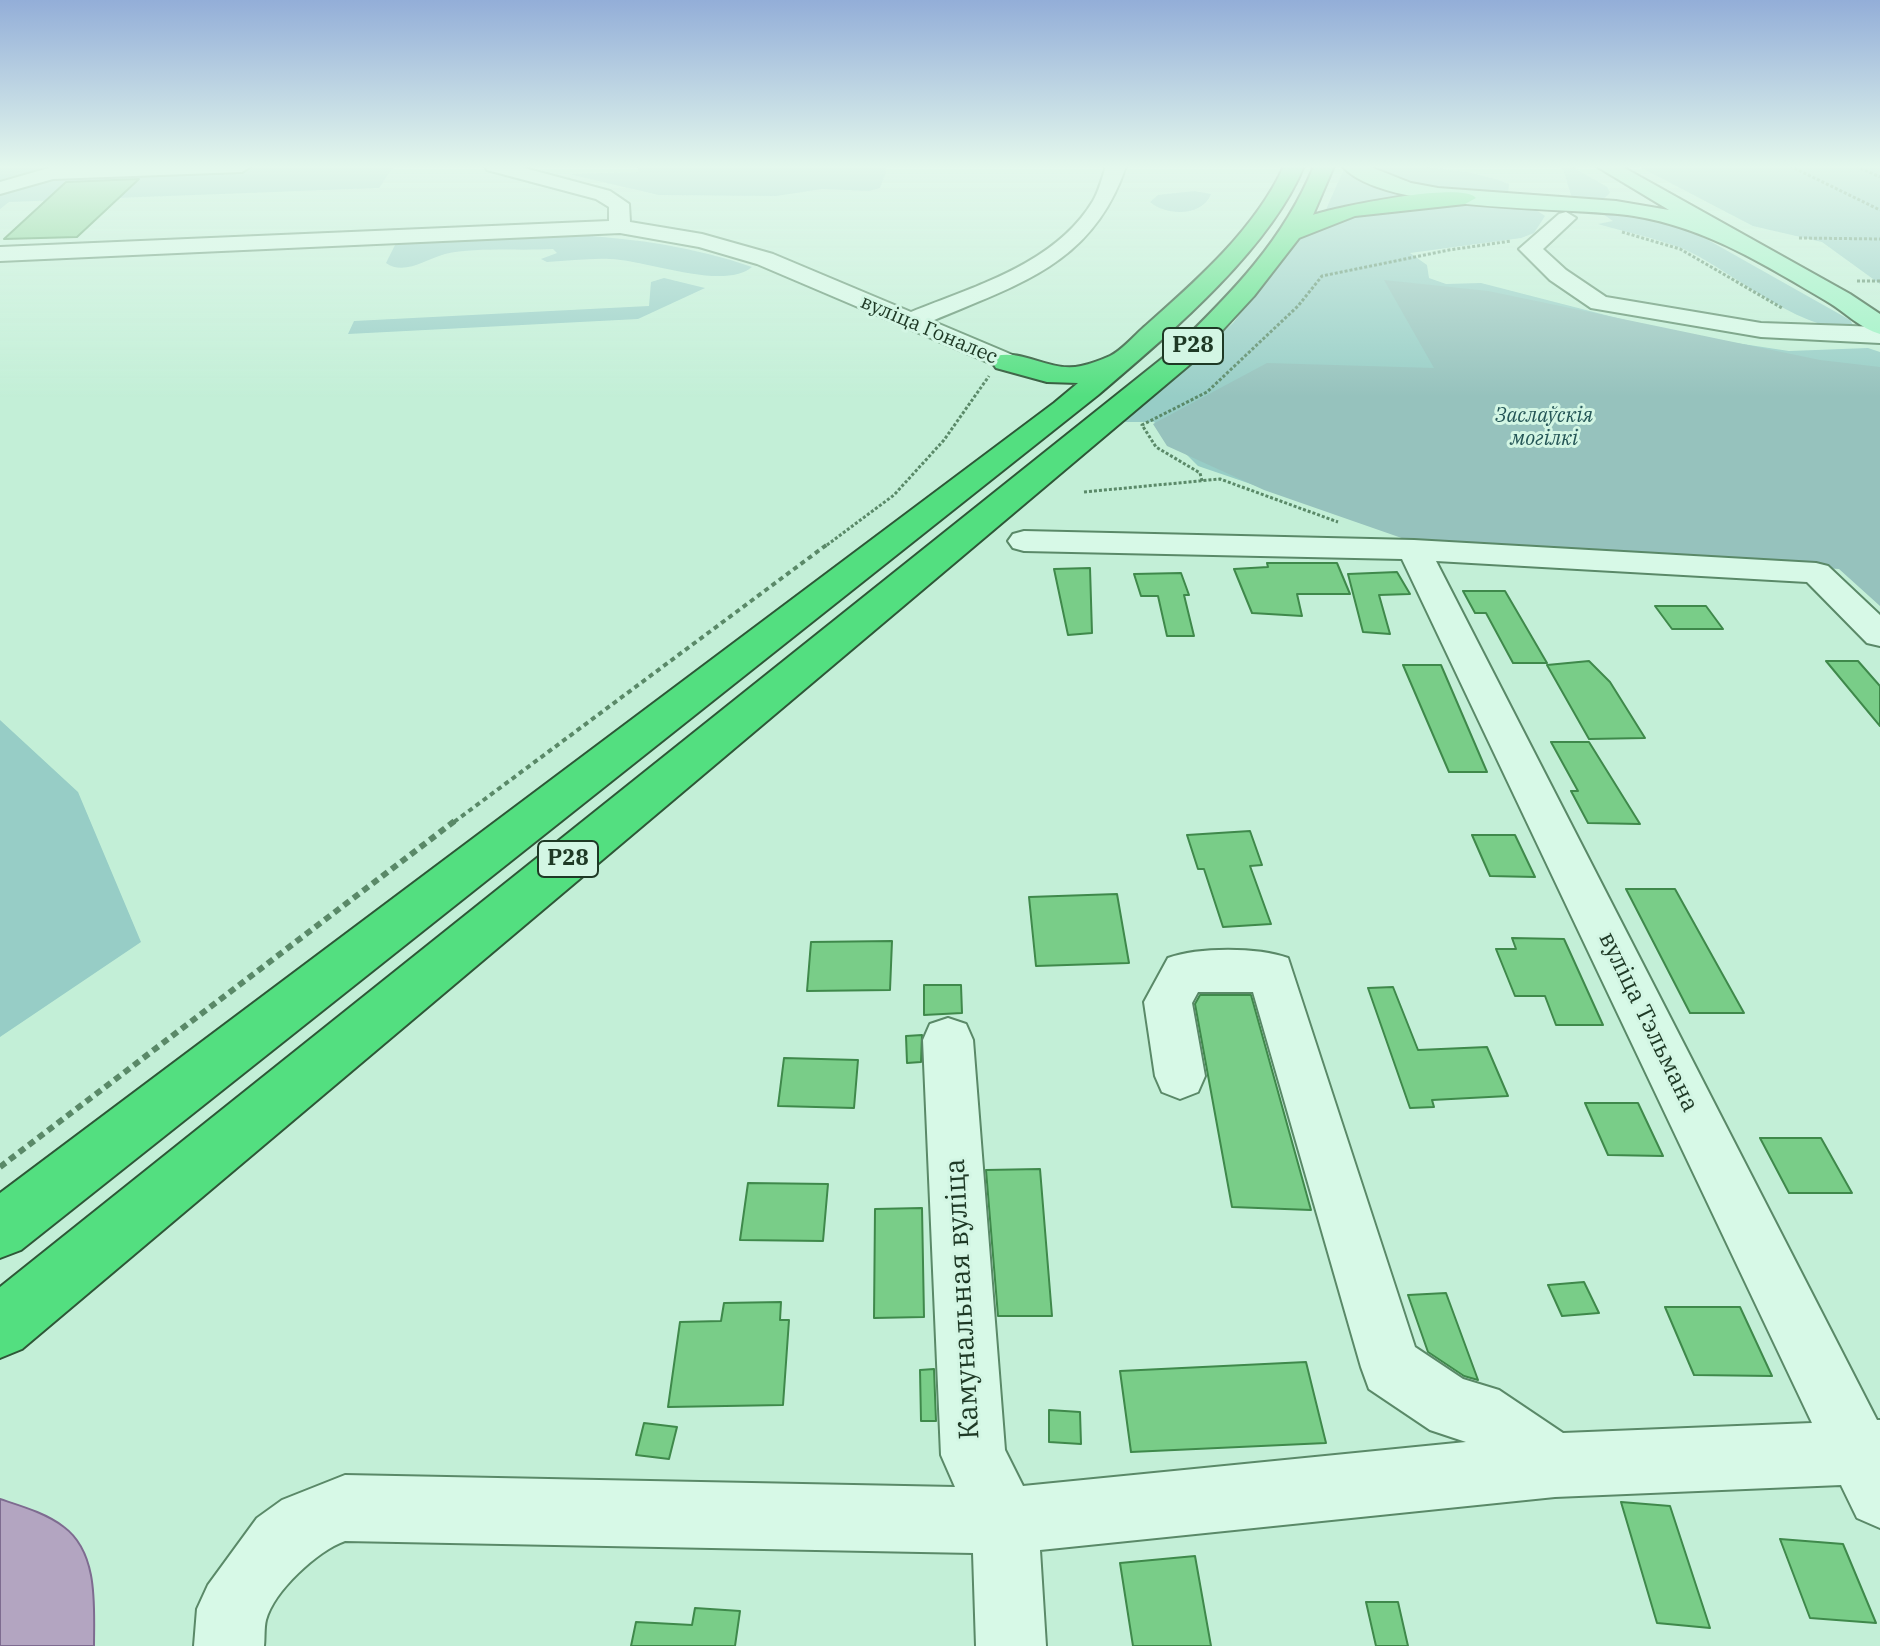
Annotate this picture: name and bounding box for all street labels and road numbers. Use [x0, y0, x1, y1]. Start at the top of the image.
street label: вуліца Гоналес [857, 290, 1001, 370]
road number: Р28 [1163, 328, 1223, 364]
road number: Р28 [538, 841, 598, 877]
street label: вуліца Тэльмана [1592, 927, 1704, 1117]
street label: Камунальная вуліца [939, 1158, 987, 1440]

